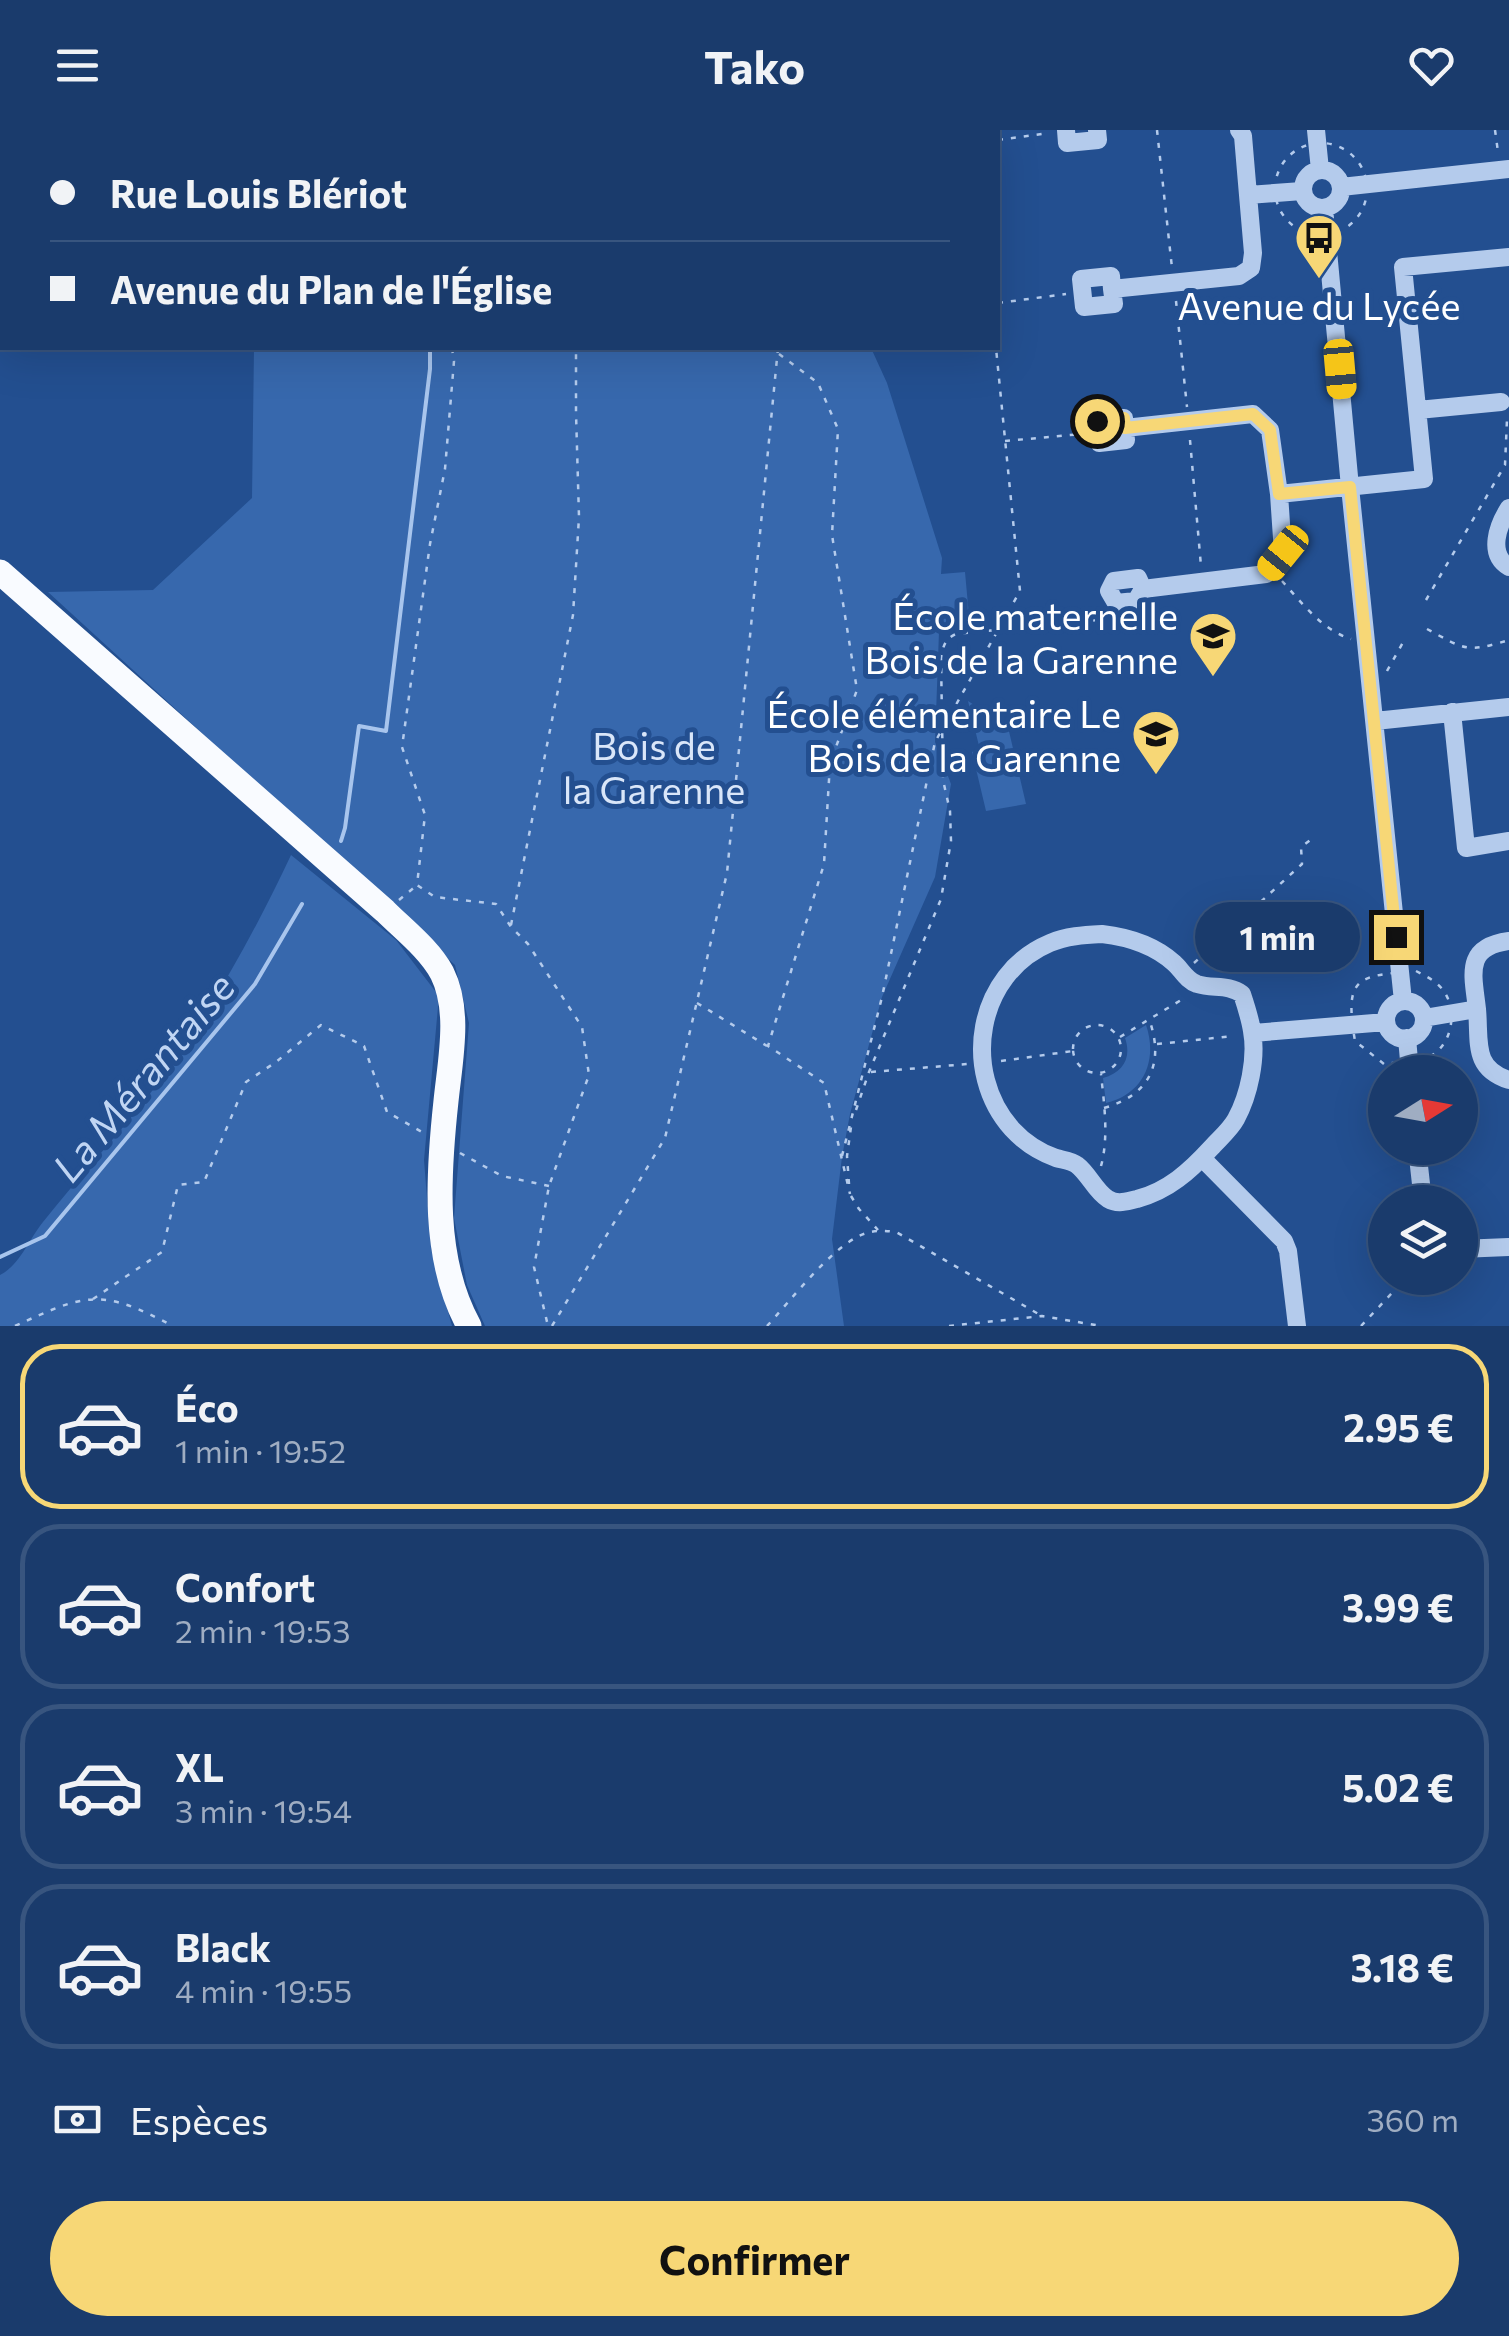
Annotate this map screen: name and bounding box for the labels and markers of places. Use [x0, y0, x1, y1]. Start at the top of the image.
bus stop icon: Avenue du Lycée [1293, 212, 1345, 280]
place label: Avenue du Lycée [1178, 281, 1460, 328]
place label: École maternelle Bois de la Garenne [864, 591, 1178, 682]
school or university icon: École maternelle Bois de la Garenne [1187, 610, 1239, 678]
place label: École élémentaire Le Bois de la Garenne [766, 689, 1121, 780]
school or university icon: École élémentaire Le Bois de la Garenne [1130, 708, 1182, 776]

